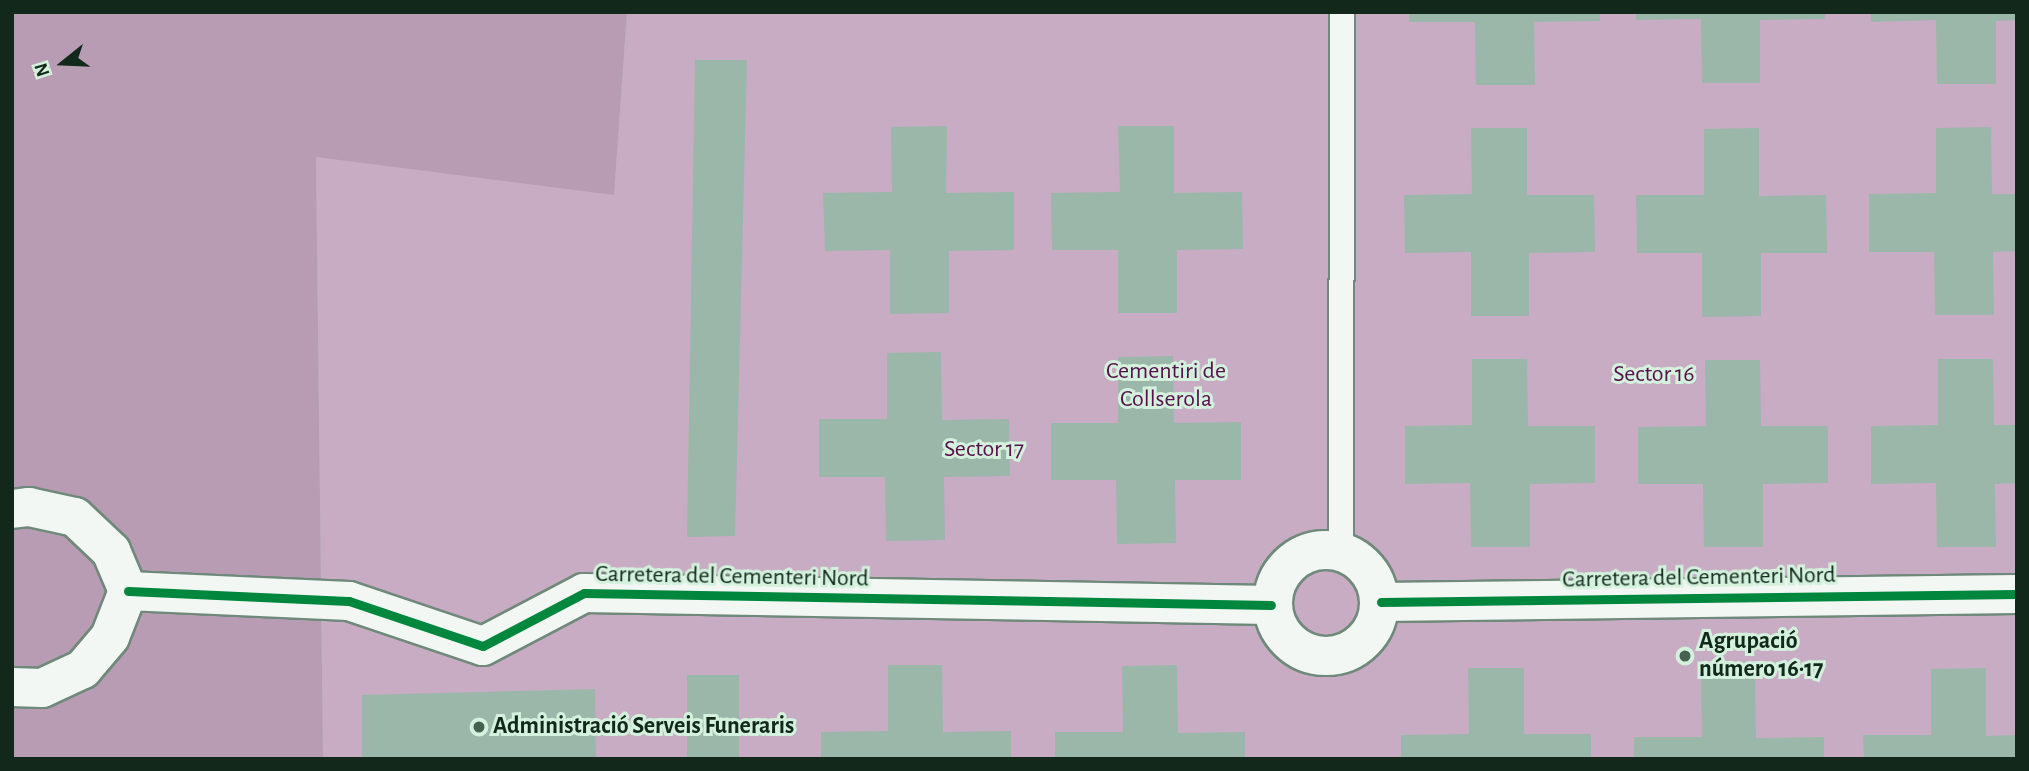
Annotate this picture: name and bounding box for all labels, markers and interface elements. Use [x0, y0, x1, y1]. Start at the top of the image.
north arrow [28, 28, 98, 98]
text: N [31, 60, 54, 79]
park label: Cementiri de Collserola [1106, 358, 1226, 414]
park label: Sector 16 [1613, 361, 1695, 389]
park label: Sector 17 [944, 436, 1024, 464]
street label: Carretera del Cementeri Nord [595, 560, 869, 594]
street label: Carretera del Cementeri Nord [1562, 561, 1836, 595]
place label: Agrupació número 16·17 [1699, 628, 1823, 684]
marker: Agrupació número 16·17 [1677, 648, 1693, 664]
place label: Administració Serveis Funeraris [493, 713, 794, 741]
marker: Administració Serveis Funeraris [471, 719, 487, 735]

